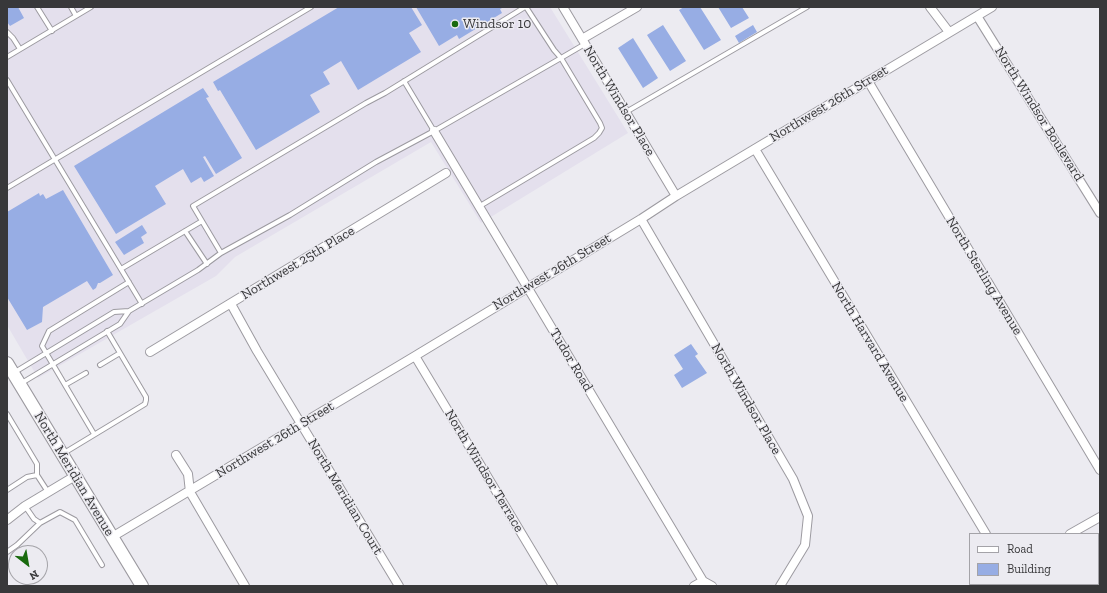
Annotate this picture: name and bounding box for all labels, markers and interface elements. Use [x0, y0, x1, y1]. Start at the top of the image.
place label: Windsor 10 [463, 16, 531, 32]
marker: Windsor 10 [450, 19, 460, 29]
street label: North Windsor Place [579, 43, 659, 159]
street label: North Windsor Boulevard [991, 44, 1087, 184]
street label: Northwest 26th Street [767, 62, 891, 146]
street label: North Sterling Avenue [942, 214, 1026, 338]
street label: Northwest 25th Place [238, 222, 358, 304]
street label: Northwest 26th Street [490, 230, 614, 314]
street label: North Harvard Avenue [827, 279, 913, 405]
street label: Tudor Road [546, 325, 596, 395]
street label: North Windsor Place [707, 340, 785, 458]
street label: Northwest 26th Street [213, 398, 337, 482]
street label: North Windsor Terrace [441, 407, 527, 535]
street label: North Meridian Avenue [30, 409, 118, 539]
street label: North Meridian Court [304, 436, 386, 558]
legend [969, 533, 1099, 585]
text: Road [1007, 542, 1033, 556]
north arrow [8, 545, 48, 585]
text: Building [1007, 562, 1051, 576]
text: N [27, 567, 41, 583]

